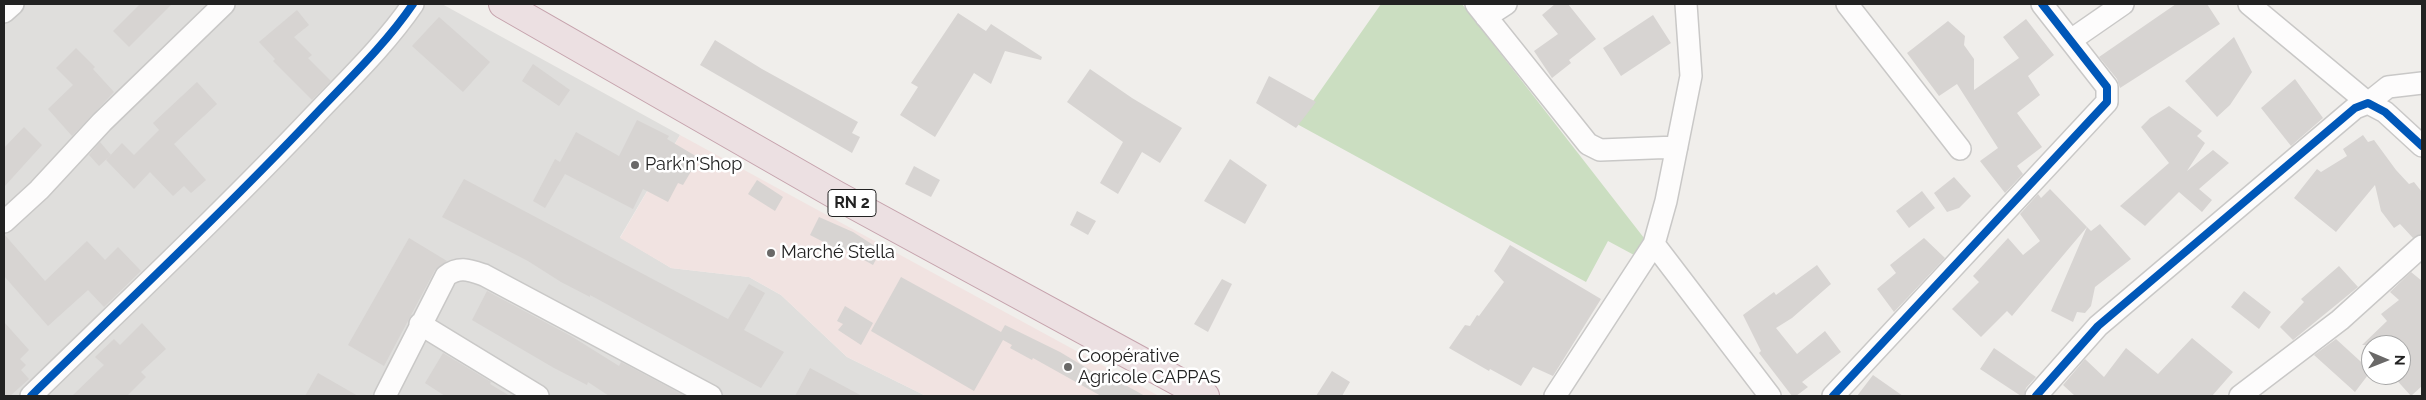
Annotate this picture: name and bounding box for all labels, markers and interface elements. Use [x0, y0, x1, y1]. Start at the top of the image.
place label: Park'n'Shop [645, 154, 742, 176]
marker: Park'n'Shop [629, 159, 641, 171]
road number: RN 2 [828, 190, 876, 217]
place label: Marché Stella [781, 242, 895, 264]
marker: Marché Stella [765, 247, 777, 259]
north arrow [2361, 335, 2411, 385]
place label: Coopérative Agricole CAPPAS [1078, 346, 1221, 388]
text: N [2392, 355, 2408, 366]
marker: Coopérative Agricole CAPPAS [1062, 361, 1074, 373]

